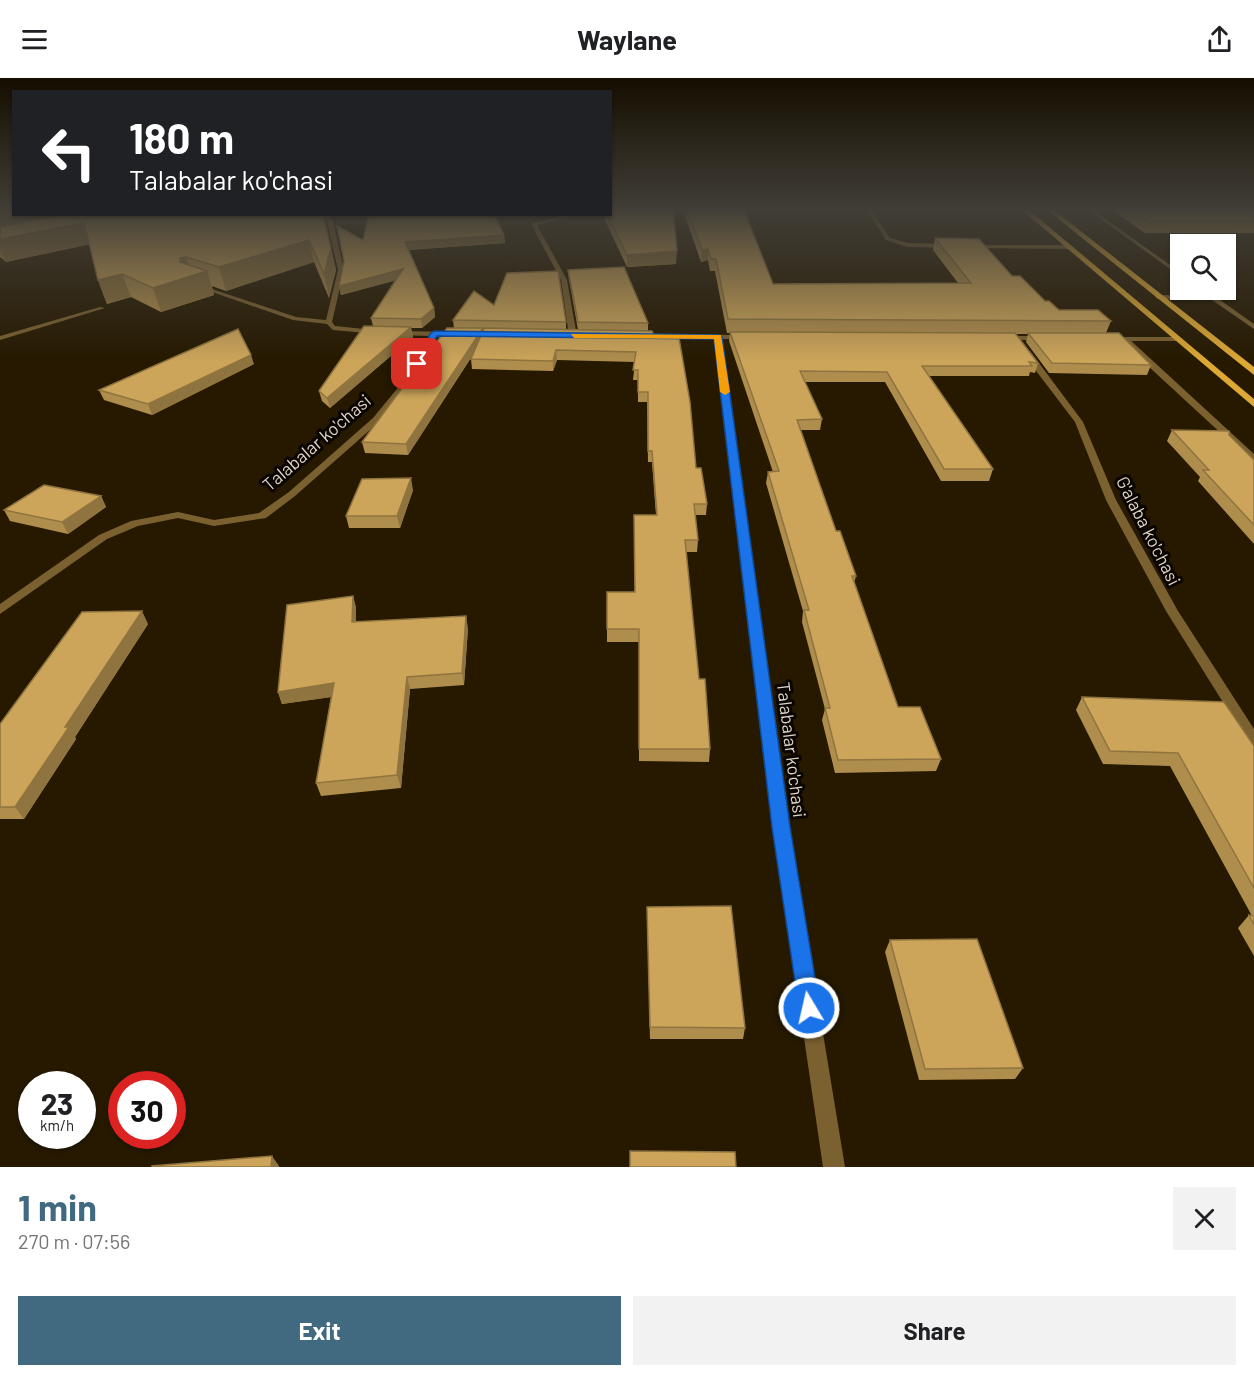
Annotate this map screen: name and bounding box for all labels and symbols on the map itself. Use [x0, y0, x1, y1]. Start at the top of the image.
pin [391, 338, 442, 389]
street label: Talabalar ko'chasi [258, 389, 375, 495]
street label: G'alaba ko'chasi [1112, 472, 1186, 589]
street label: Talabalar ko'chasi [773, 681, 811, 819]
position arrow [777, 976, 841, 1040]
speed limit sign: 30 [108, 1071, 186, 1149]

